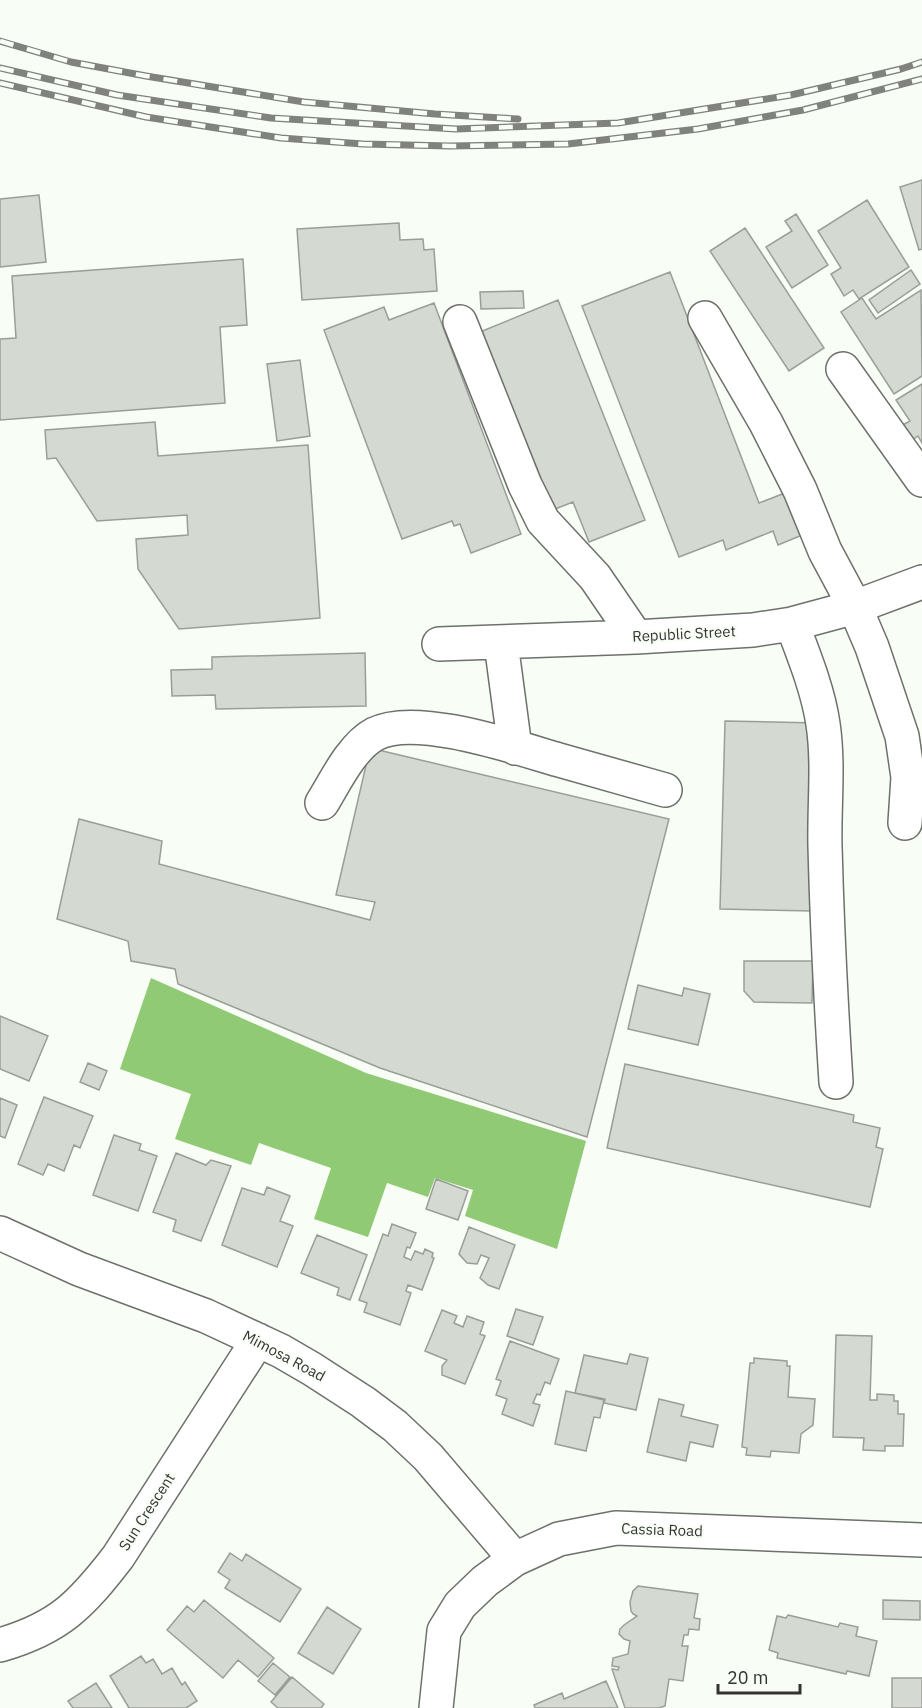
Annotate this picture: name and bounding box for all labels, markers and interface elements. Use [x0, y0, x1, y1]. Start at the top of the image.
street label: Republic Street [632, 621, 736, 646]
street label: Mimosa Road [240, 1326, 329, 1385]
street label: Sun Crescent [114, 1469, 179, 1554]
street label: Cassia Road [621, 1519, 703, 1540]
scale bar [718, 1657, 800, 1695]
text: 20 m [727, 1666, 769, 1689]

